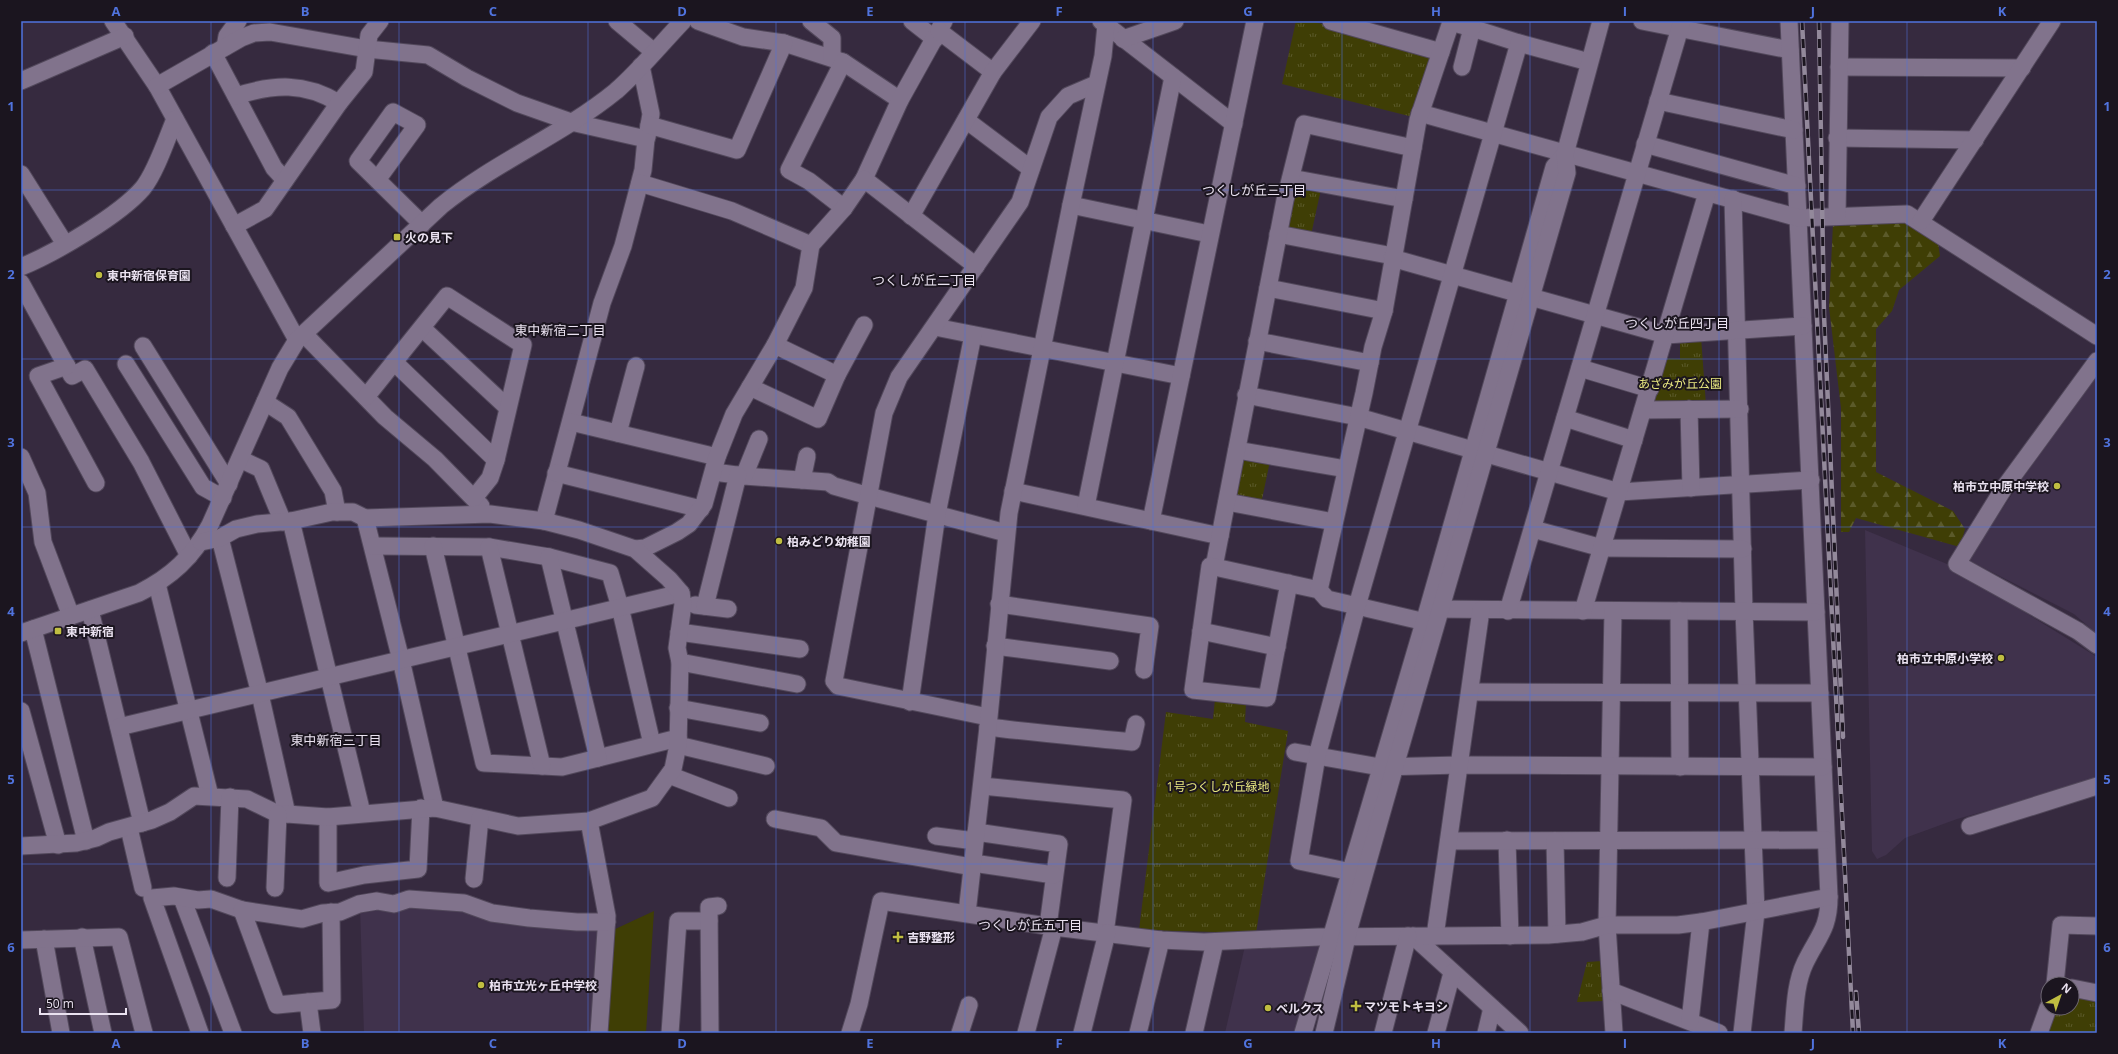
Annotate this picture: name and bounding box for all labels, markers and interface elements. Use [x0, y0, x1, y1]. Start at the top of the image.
text: A [112, 2, 121, 20]
text: B [301, 2, 310, 20]
text: C [489, 2, 497, 20]
text: D [677, 2, 687, 20]
text: E [866, 2, 874, 20]
text: F [1055, 2, 1063, 20]
text: G [1243, 2, 1253, 20]
text: H [1431, 2, 1441, 20]
text: I [1623, 2, 1627, 20]
text: J [1810, 2, 1815, 20]
text: K [1998, 2, 2007, 20]
text: 1 [7, 97, 15, 115]
text: 1 [2103, 97, 2111, 115]
district label: つくしが丘三丁目 [1202, 181, 1306, 199]
place label: 火の見下 [405, 229, 453, 246]
marker: 火の見下 [392, 232, 402, 242]
text: 2 [7, 265, 15, 283]
text: 2 [2103, 265, 2111, 283]
place label: 東中新宿保育園 [107, 267, 191, 284]
marker: 東中新宿保育園 [94, 270, 104, 280]
district label: つくしが丘二丁目 [872, 271, 976, 289]
district label: つくしが丘四丁目 [1625, 314, 1729, 332]
district label: 東中新宿二丁目 [514, 321, 606, 339]
park label: あざみが丘公園 [1638, 375, 1722, 392]
text: 3 [7, 433, 15, 451]
text: 3 [2103, 433, 2111, 451]
place label: 柏市立中原中学校 [1953, 478, 2049, 495]
marker: 柏市立中原中学校 [2052, 481, 2062, 491]
place label: 柏みどり幼稚園 [787, 533, 871, 550]
marker: 柏みどり幼稚園 [774, 536, 784, 546]
text: 4 [7, 602, 15, 620]
text: 4 [2103, 602, 2111, 620]
place label: 東中新宿 [66, 623, 114, 640]
marker: 東中新宿 [53, 626, 63, 636]
place label: 柏市立中原小学校 [1897, 650, 1993, 667]
marker: 柏市立中原小学校 [1996, 653, 2006, 663]
district label: 東中新宿三丁目 [290, 731, 382, 749]
text: 5 [7, 770, 15, 788]
text: 5 [2103, 770, 2111, 788]
park label: 1号つくしが丘緑地 [1167, 778, 1269, 795]
district label: つくしが丘五丁目 [978, 916, 1082, 934]
place label: 吉野整形 [907, 929, 955, 946]
marker: 吉野整形 [892, 931, 904, 943]
text: 6 [7, 938, 15, 956]
text: 6 [2103, 938, 2111, 956]
north arrow [2040, 976, 2080, 1016]
place label: 柏市立光ヶ丘中学校 [489, 977, 597, 994]
text: N [2058, 979, 2075, 997]
marker: 柏市立光ヶ丘中学校 [476, 980, 486, 990]
scale bar [40, 990, 126, 1016]
text: 50 m [46, 995, 74, 1012]
place label: マツモトキヨシ [1364, 998, 1448, 1015]
place label: ベルクス [1276, 1000, 1324, 1017]
marker: マツモトキヨシ [1351, 1001, 1361, 1011]
marker: ベルクス [1263, 1003, 1273, 1013]
text: A [112, 1034, 121, 1052]
text: B [301, 1034, 310, 1052]
text: C [489, 1034, 497, 1052]
text: D [677, 1034, 687, 1052]
text: E [866, 1034, 874, 1052]
text: F [1055, 1034, 1063, 1052]
text: G [1243, 1034, 1253, 1052]
text: H [1431, 1034, 1441, 1052]
text: I [1623, 1034, 1627, 1052]
text: J [1810, 1034, 1815, 1052]
text: K [1998, 1034, 2007, 1052]

